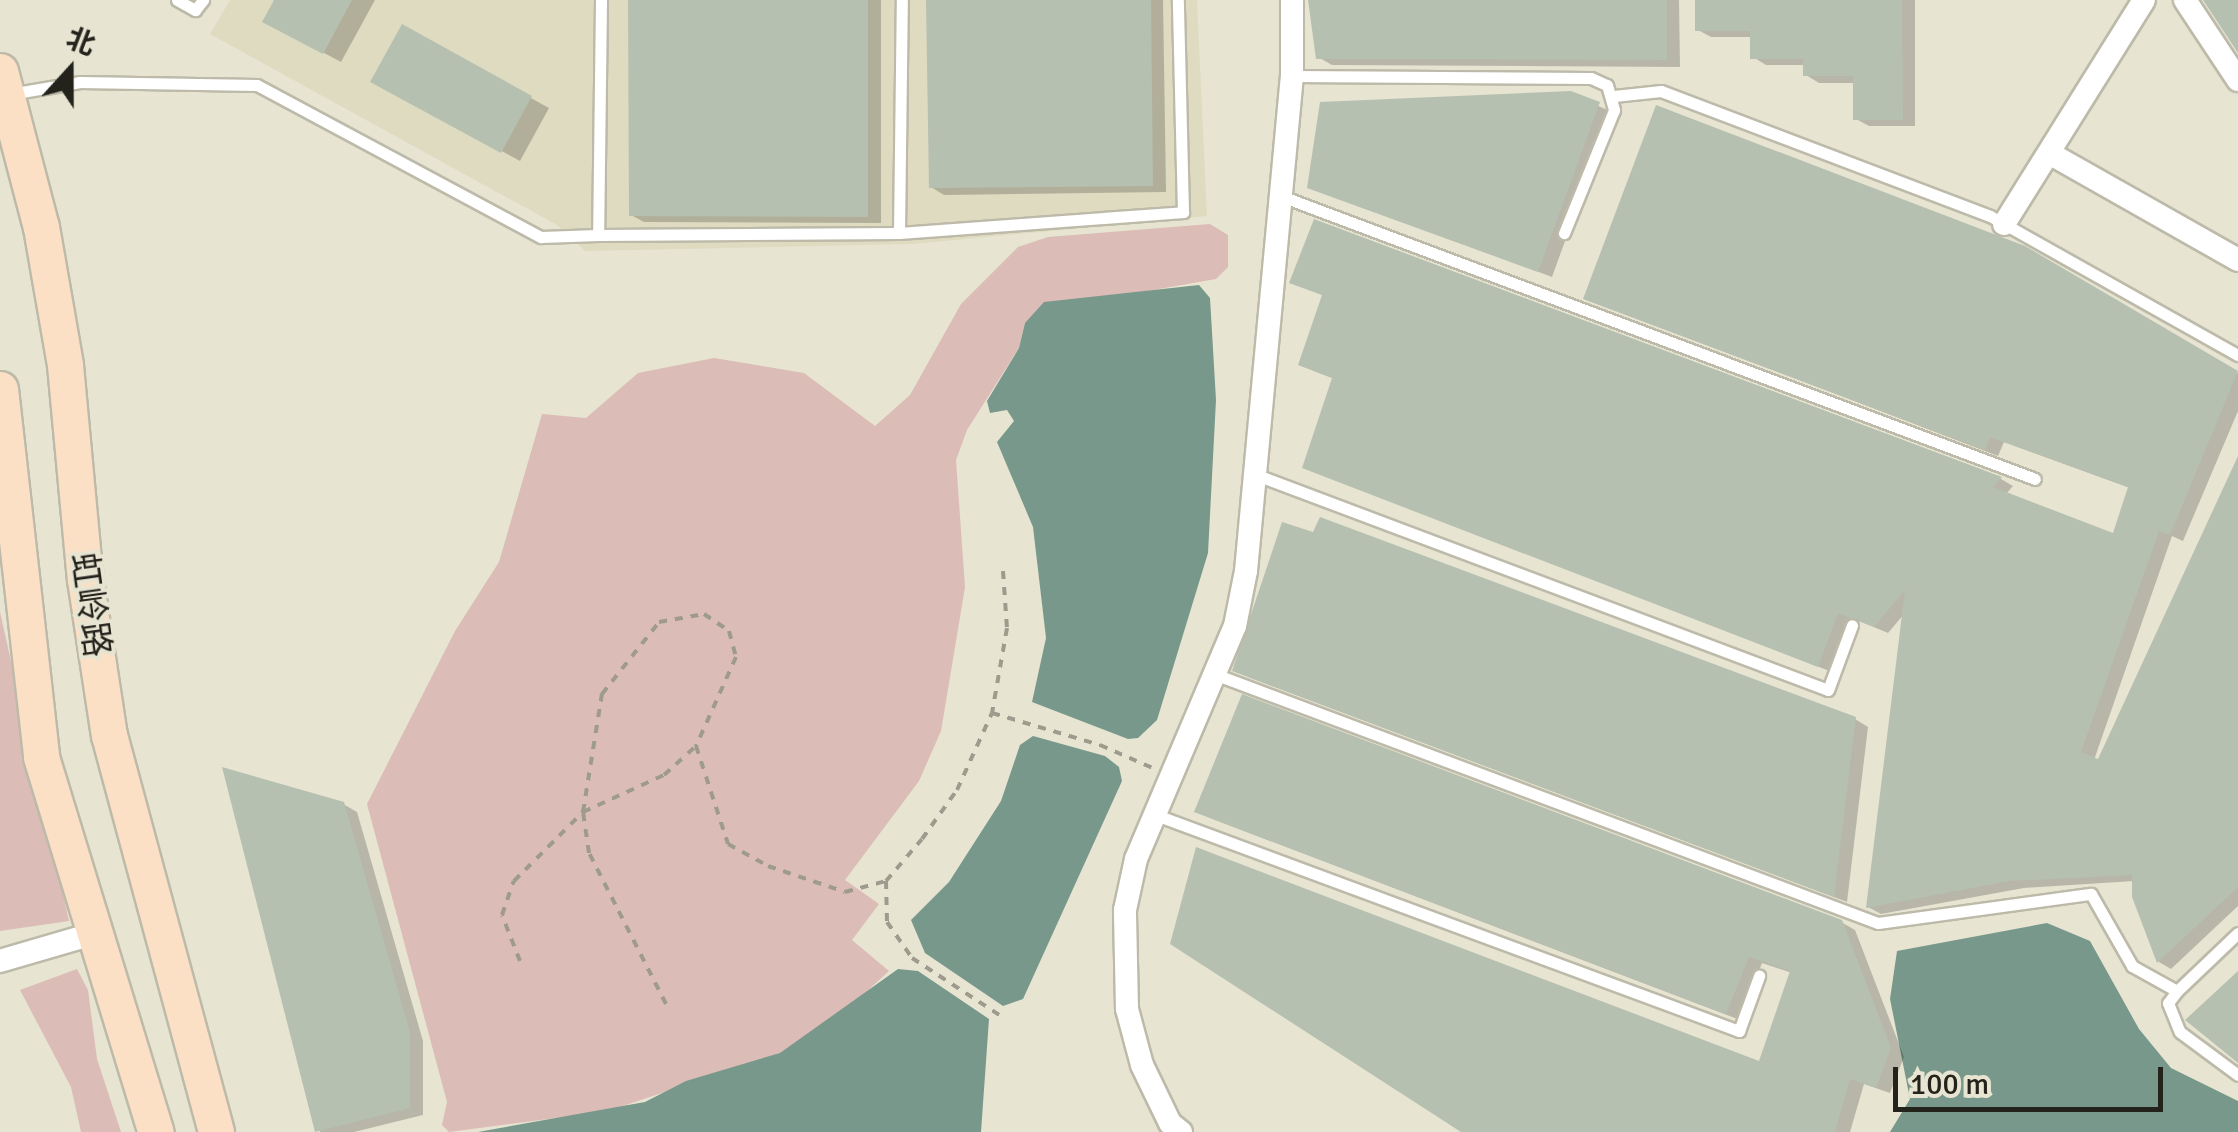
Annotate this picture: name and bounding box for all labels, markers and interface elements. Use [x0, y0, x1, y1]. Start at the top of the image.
north arrow [20, 20, 120, 120]
text: 北 [62, 21, 100, 63]
street label: 虹岭路 [62, 550, 118, 660]
scale bar [1898, 1047, 2168, 1109]
text: 100 m [1910, 1066, 1989, 1103]

